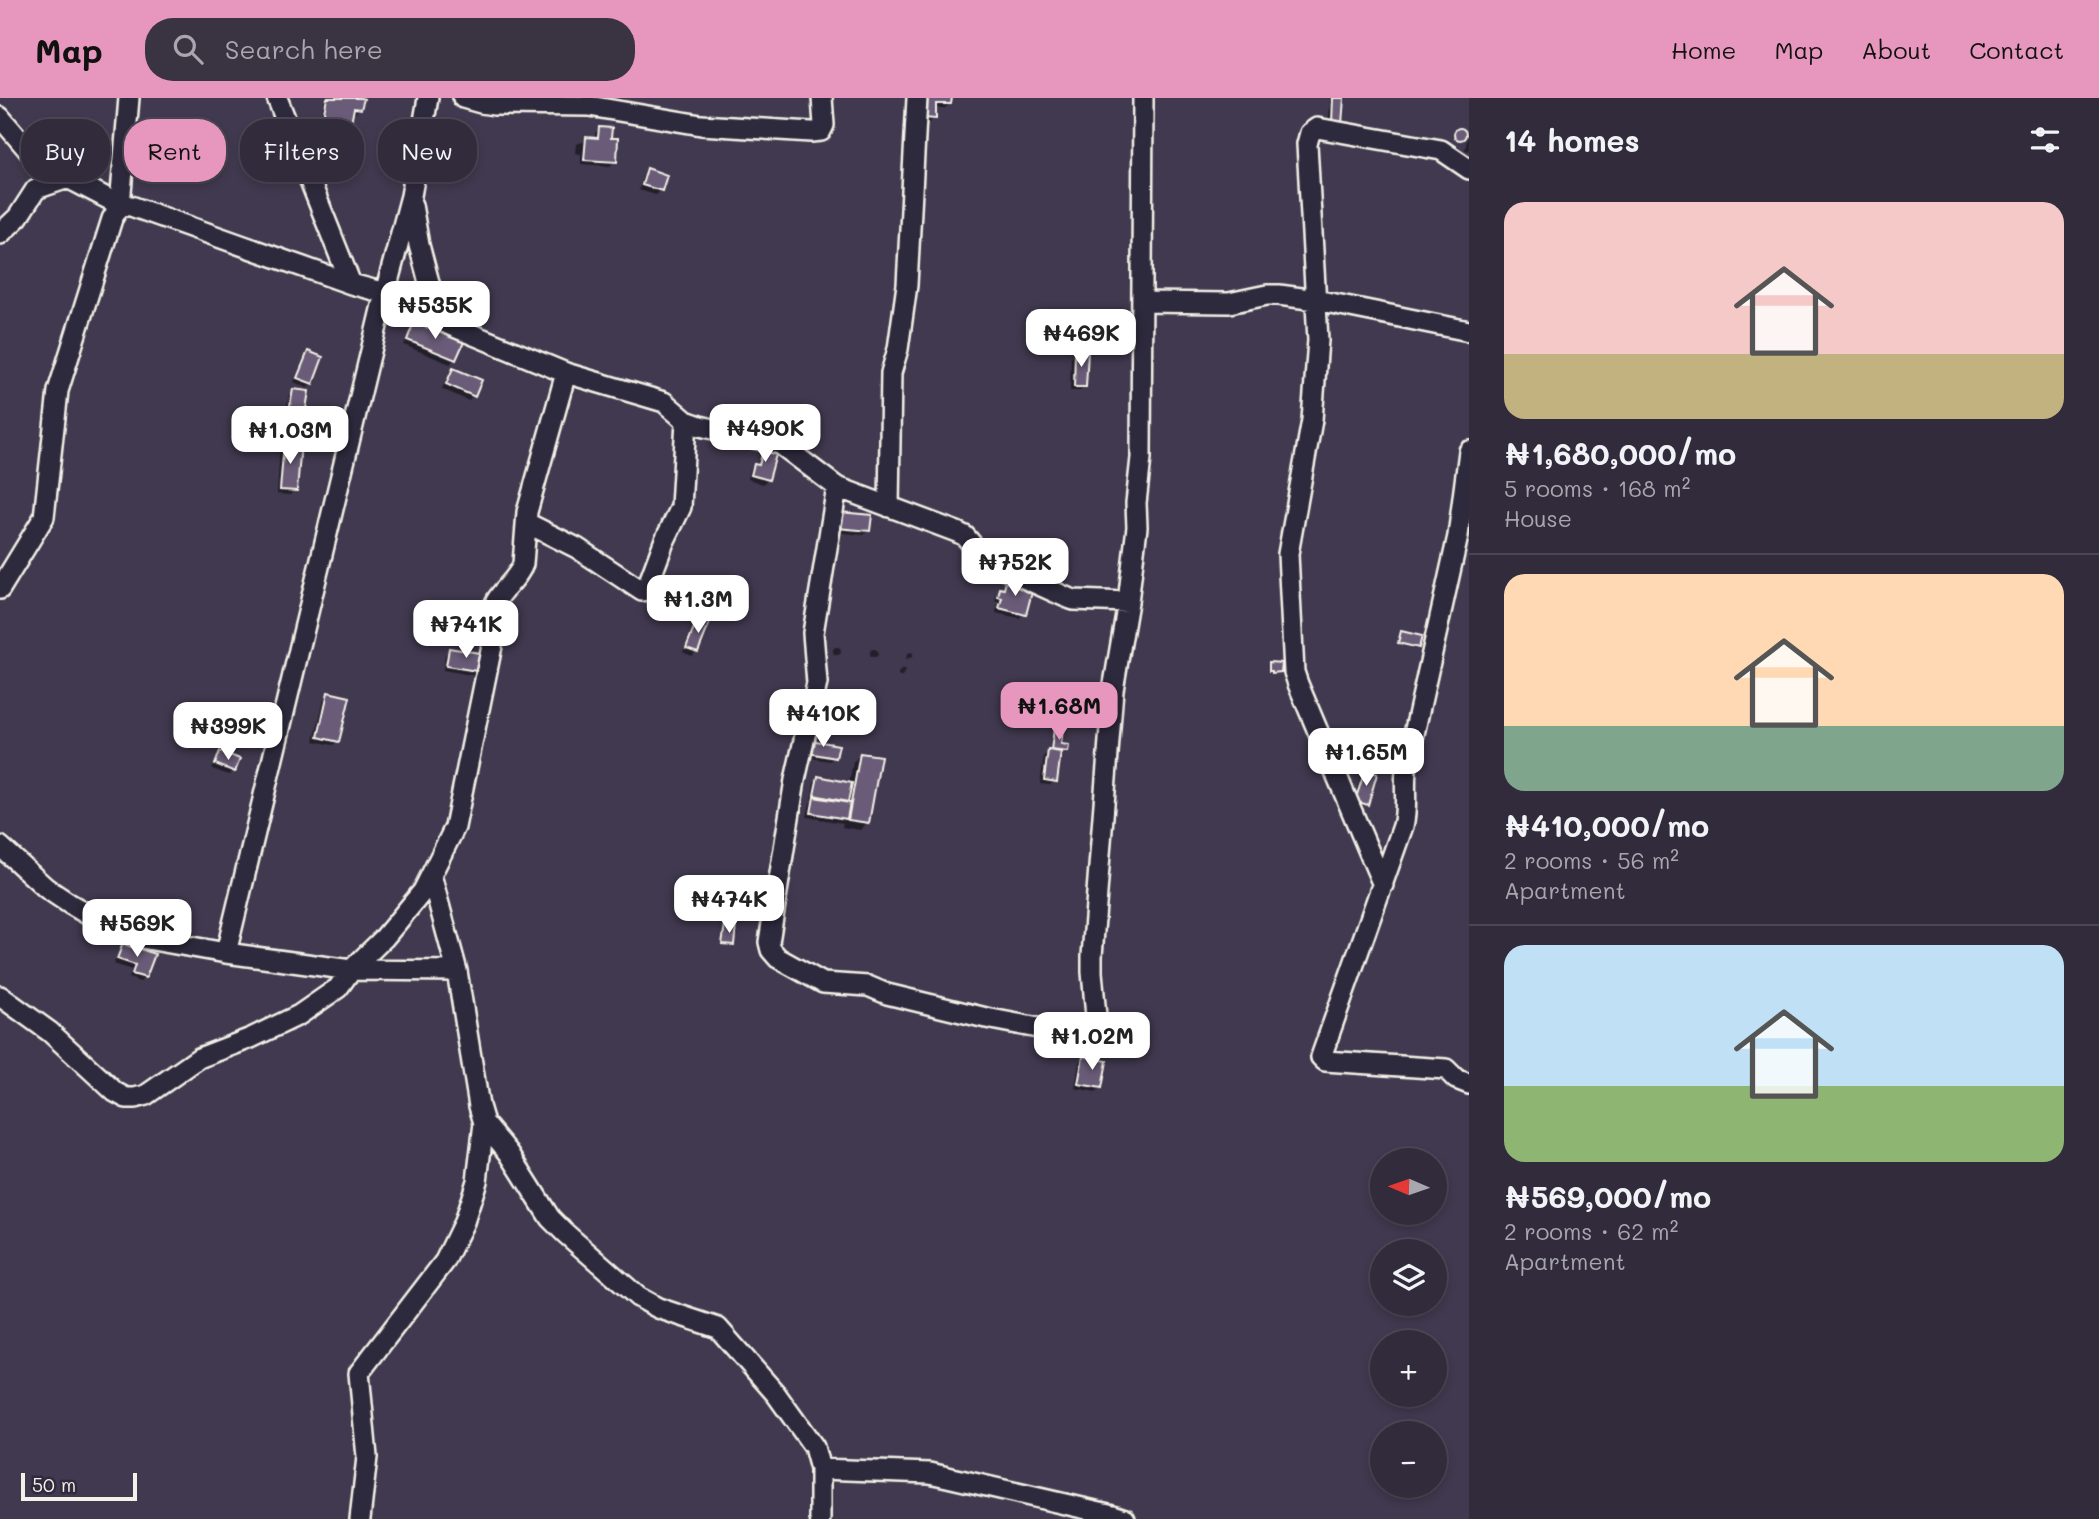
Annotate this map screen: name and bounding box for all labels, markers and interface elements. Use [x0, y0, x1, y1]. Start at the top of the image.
search box [145, 18, 635, 81]
text: Map [35, 28, 103, 71]
icon: search [169, 30, 207, 68]
text: Search here [225, 32, 383, 66]
text: Home [1671, 34, 1736, 65]
text: Map [1774, 34, 1823, 65]
text: About [1861, 34, 1931, 65]
text: Contact [1969, 34, 2064, 65]
chip: Buy [21, 119, 110, 182]
chip: Rent [124, 119, 226, 182]
chip: Filters [240, 119, 364, 182]
chip: New [378, 119, 477, 182]
text: 14 homes [1504, 120, 1640, 160]
icon: filters [2026, 121, 2064, 159]
icon: home [1721, 248, 1847, 374]
pin: ₦535K [386, 282, 484, 341]
text: ₦535K [397, 289, 473, 319]
pin: ₦469K [1032, 310, 1130, 369]
text: ₦469K [1042, 317, 1120, 347]
pin: ₦490K [716, 404, 814, 464]
pin: ₦1.03M [233, 406, 347, 466]
text: ₦490K [725, 412, 805, 442]
text: ₦1.03M [247, 414, 333, 444]
text: ₦1,680,000/mo [1504, 433, 1736, 473]
text: 5 rooms · 168 m² [1504, 473, 1690, 503]
text: House [1504, 503, 1572, 533]
pin: ₦752K [966, 538, 1064, 598]
text: ₦752K [978, 546, 1052, 576]
pin: ₦1.3M [649, 575, 747, 635]
text: ₦1.3M [663, 583, 733, 613]
pin: ₦741K [417, 601, 515, 660]
text: ₦741K [429, 608, 503, 638]
icon: home [1721, 620, 1847, 746]
pin: ₦1.68M [1002, 682, 1116, 742]
pin: ₦410K [774, 690, 872, 749]
text: ₦1.68M [1017, 690, 1101, 720]
text: ₦410K [785, 697, 861, 727]
pin: ₦399K [179, 702, 277, 762]
text: ₦399K [189, 710, 267, 740]
pin: ₦1.65M [1309, 728, 1423, 788]
text: ₦1.65M [1324, 736, 1408, 766]
text: ₦410,000/mo [1504, 805, 1709, 845]
text: 2 rooms · 56 m² [1504, 845, 1679, 875]
text: Apartment [1504, 875, 1626, 905]
pin: ₦474K [680, 876, 778, 935]
text: ₦474K [690, 883, 768, 913]
pin: ₦569K [88, 900, 186, 959]
text: ₦569K [98, 907, 176, 937]
icon: home [1721, 991, 1847, 1117]
pin: ₦1.02M [1035, 1012, 1149, 1072]
text: ₦1.02M [1050, 1020, 1134, 1050]
north arrow [1370, 1148, 1447, 1225]
map controls [1370, 1148, 1447, 1498]
text: ₦569,000/mo [1504, 1176, 1711, 1216]
text: 2 rooms · 62 m² [1504, 1216, 1678, 1246]
button: layers [1370, 1239, 1447, 1316]
text: Apartment [1504, 1246, 1626, 1276]
button: + [1370, 1330, 1447, 1407]
button: − [1370, 1421, 1447, 1498]
scale bar [21, 1470, 136, 1502]
text: 50 m [32, 1472, 76, 1497]

